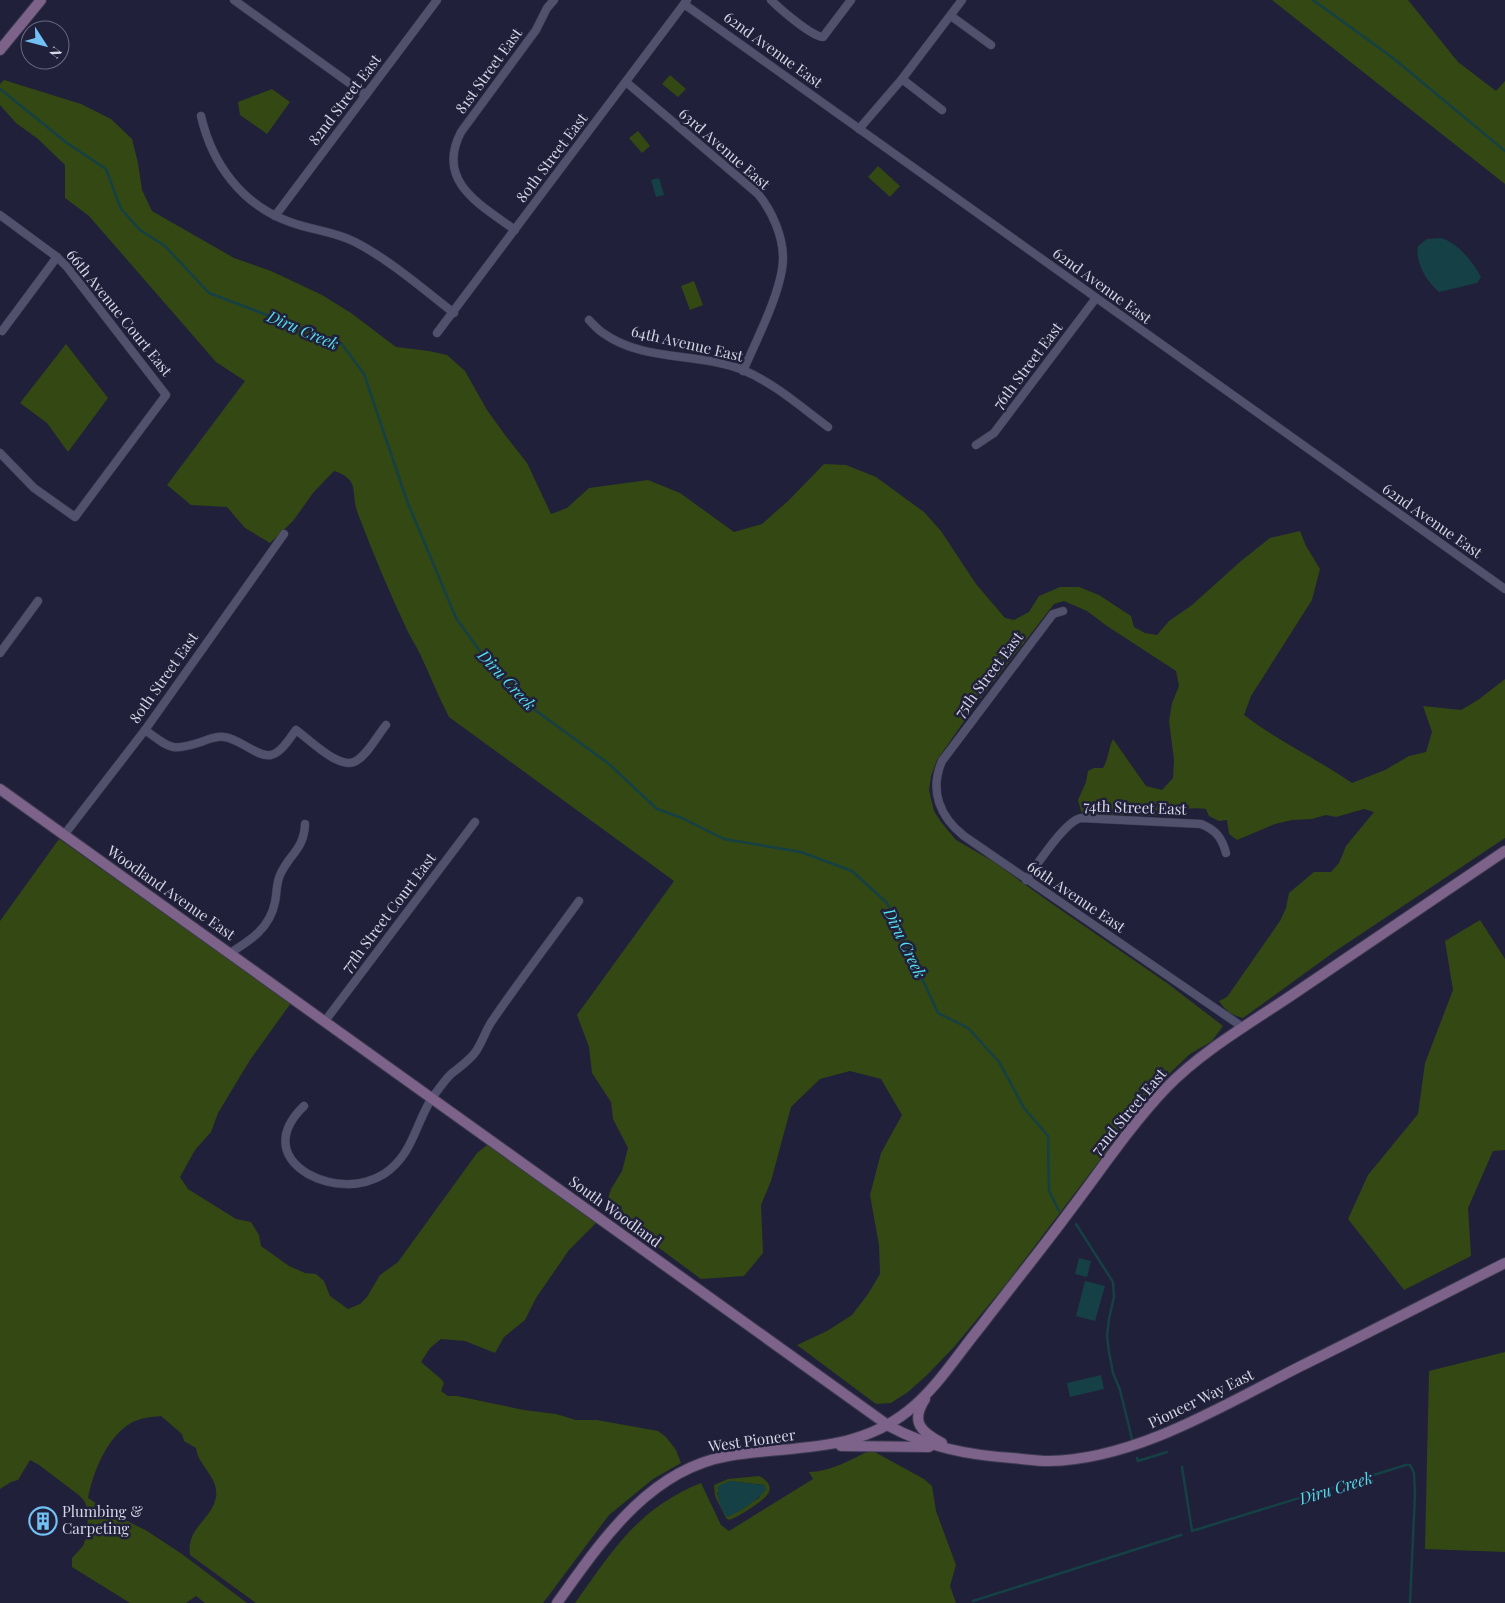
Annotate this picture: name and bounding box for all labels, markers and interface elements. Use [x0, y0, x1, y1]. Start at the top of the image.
street label: 62nd Avenue East [720, 7, 828, 92]
north arrow [20, 20, 70, 70]
street label: 81st Street East [450, 23, 526, 117]
text: N [45, 43, 67, 63]
street label: 82nd Street East [303, 49, 385, 149]
street label: 63rd Avenue East [675, 103, 775, 194]
street label: 80th Street East [511, 108, 592, 206]
street label: 62nd Avenue East [1049, 243, 1157, 328]
street label: 66th Avenue Court East [62, 245, 178, 380]
water label: Diru Creek [263, 305, 342, 354]
street label: 76th Street East [988, 317, 1067, 413]
street label: 64th Avenue East [629, 320, 746, 366]
street label: 62nd Avenue East [1379, 478, 1487, 563]
street label: 80th Street East [124, 627, 202, 727]
street label: 75th Street East [949, 627, 1027, 721]
water label: Diru Creek [473, 644, 541, 714]
street label: 74th Street East [1083, 795, 1188, 819]
street label: Woodland Avenue East [103, 840, 240, 944]
street label: 77th Street Court East [337, 848, 440, 976]
street label: 66th Avenue East [1023, 856, 1130, 937]
water label: Diru Creek [879, 903, 931, 981]
street label: 72nd Street East [1086, 1063, 1171, 1159]
street label: South Woodland [565, 1171, 666, 1252]
street label: Pioneer Way East [1145, 1364, 1257, 1432]
street label: West Pioneer [706, 1424, 797, 1456]
water label: Diru Creek [1296, 1466, 1375, 1509]
place label: Plumbing & Carpeting [62, 1501, 143, 1538]
building icon: Plumbing & Carpeting [28, 1506, 58, 1536]

